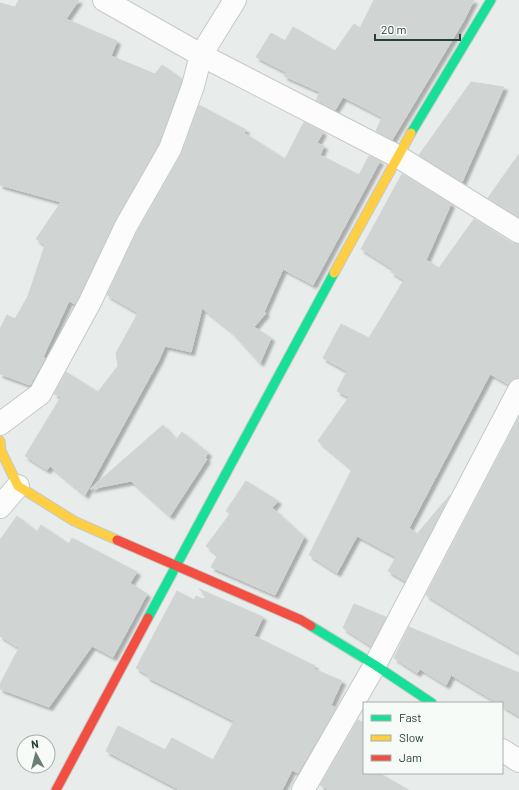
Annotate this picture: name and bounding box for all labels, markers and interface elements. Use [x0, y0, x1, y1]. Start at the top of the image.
scale bar [375, 16, 460, 42]
text: 20 m [381, 22, 407, 36]
legend [363, 702, 503, 774]
text: Fast [399, 710, 422, 724]
text: Slow [399, 730, 424, 744]
north arrow [16, 734, 56, 774]
text: N [30, 737, 39, 750]
text: Jam [399, 750, 422, 764]

